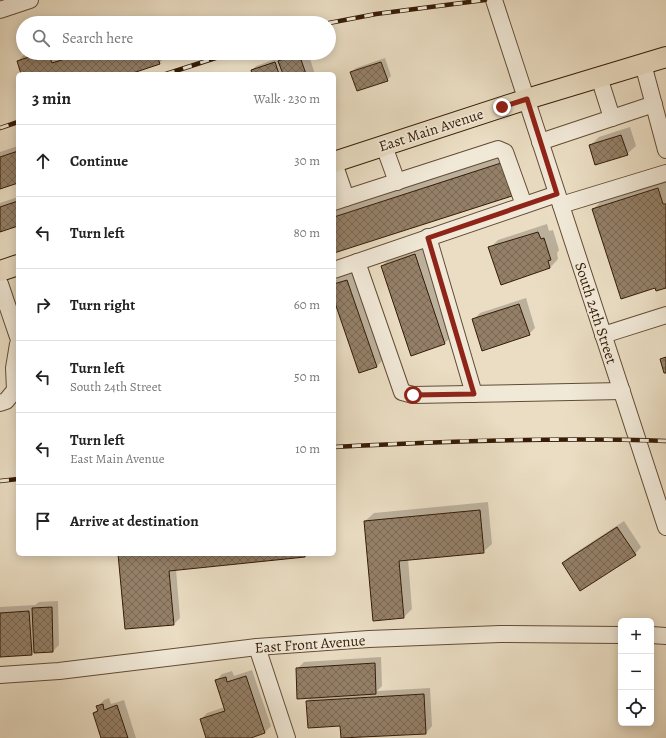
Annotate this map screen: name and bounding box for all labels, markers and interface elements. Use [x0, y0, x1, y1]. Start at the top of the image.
search box [16, 16, 336, 60]
icon: search [30, 27, 52, 49]
text: Search here [62, 28, 133, 48]
text: 3 min [32, 87, 71, 110]
text: Walk · 230 m [254, 90, 320, 107]
route end [493, 98, 511, 116]
street label: East Main Avenue [376, 104, 486, 156]
icon: ahead [32, 150, 54, 172]
text: Continue [70, 151, 128, 171]
text: 30 m [294, 152, 320, 169]
icon: left [32, 222, 54, 244]
text: Turn left [70, 223, 125, 243]
text: 80 m [293, 224, 320, 241]
street label: South 24th Street [570, 260, 622, 366]
icon: right [32, 294, 54, 316]
text: Turn right [70, 295, 135, 315]
text: 60 m [294, 296, 320, 313]
text: Turn left [70, 358, 125, 378]
icon: left [32, 366, 54, 388]
text: 50 m [294, 368, 320, 385]
text: South 24th Street [70, 378, 162, 395]
route start [404, 386, 422, 404]
text: Turn left [70, 430, 125, 450]
icon: left [32, 438, 54, 460]
text: 10 m [295, 440, 320, 457]
text: East Main Avenue [70, 450, 165, 467]
icon: arrive [32, 510, 54, 532]
text: Arrive at destination [70, 511, 199, 531]
map controls [618, 618, 654, 726]
button: + [618, 618, 654, 654]
street label: East Front Avenue [254, 630, 366, 658]
button: − [618, 654, 654, 690]
button: locate [618, 690, 654, 726]

